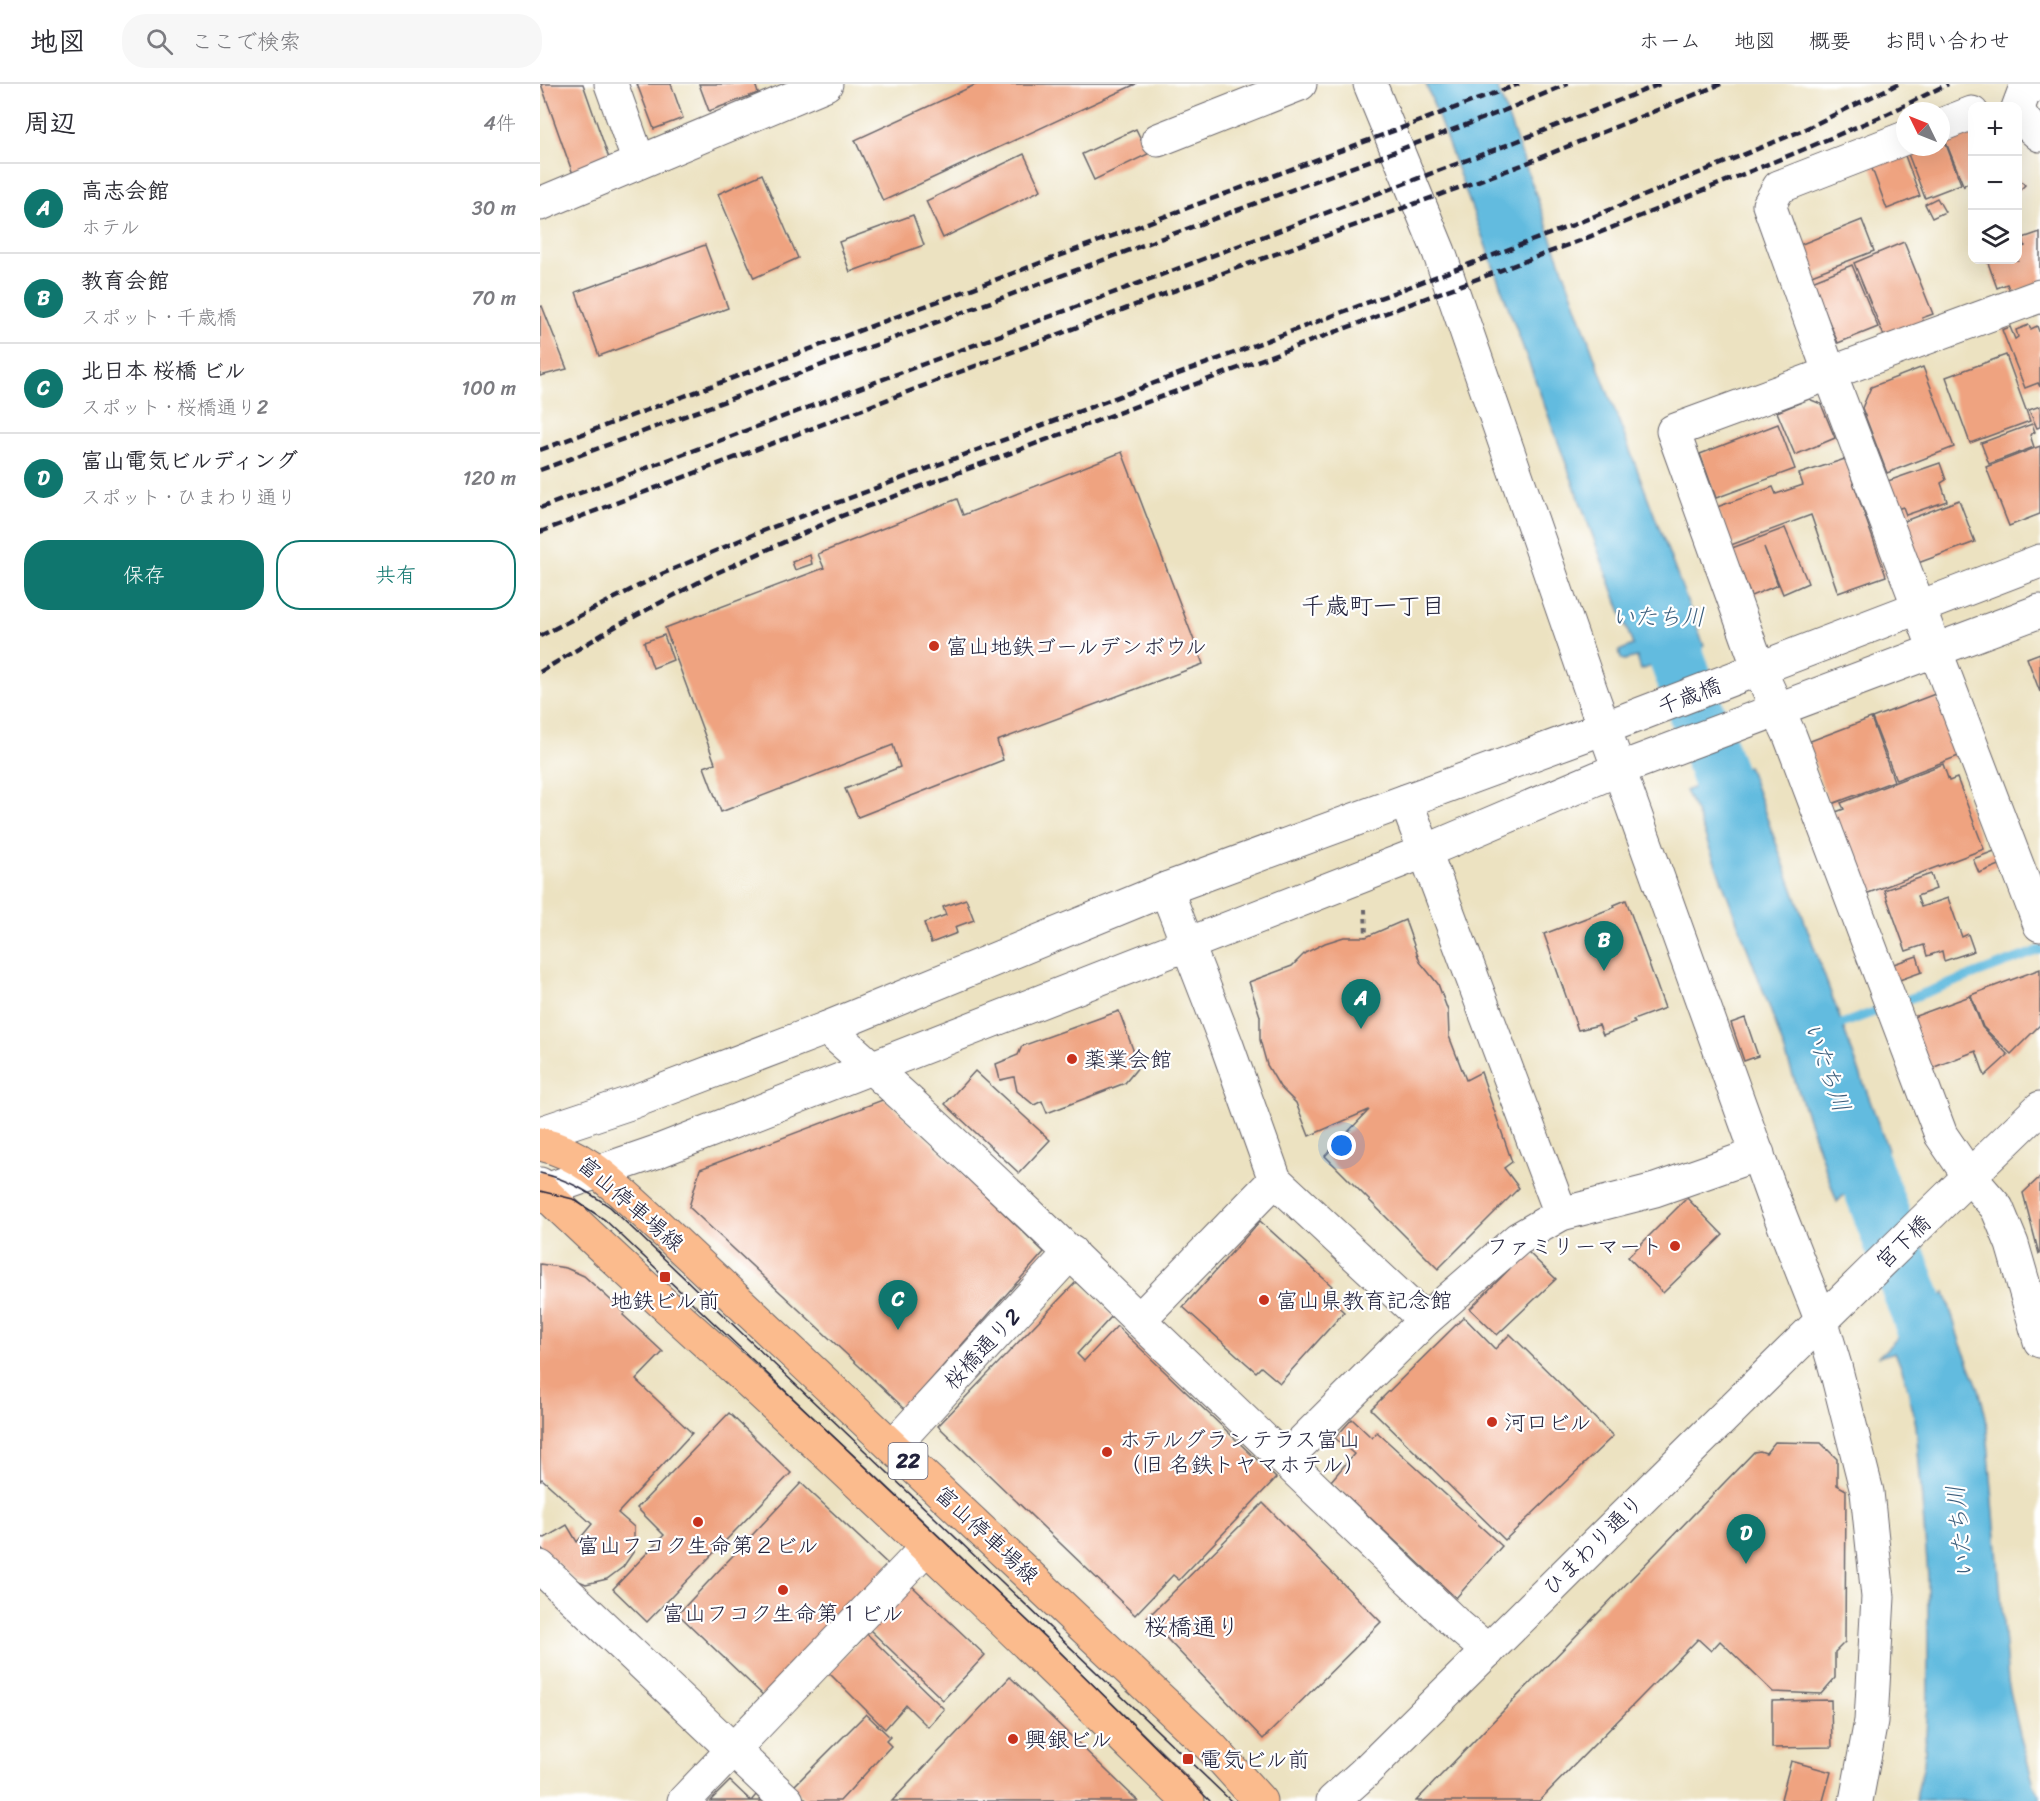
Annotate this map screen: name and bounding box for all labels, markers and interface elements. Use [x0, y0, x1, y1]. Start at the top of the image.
search box [122, 14, 542, 68]
text: 地図 [30, 17, 86, 66]
text: ここで検索 [191, 22, 301, 61]
text: ホーム [1639, 22, 1701, 60]
text: 地図 [1734, 22, 1776, 60]
text: 概要 [1809, 22, 1851, 60]
text: お問い合わせ [1884, 22, 2010, 60]
icon: search [143, 25, 176, 58]
text: 周辺 [24, 100, 76, 146]
north arrow [1896, 102, 1950, 156]
map controls [1968, 102, 2022, 264]
button: + [1968, 102, 2022, 156]
text: 4件 [484, 106, 516, 141]
button: − [1968, 156, 2022, 210]
text: 高志会館 [81, 171, 169, 210]
text: A [37, 191, 50, 226]
text: 30 m [472, 191, 516, 226]
text: ホテル [81, 210, 140, 245]
button: layers [1968, 210, 2022, 264]
text: 教育会館 [81, 261, 169, 300]
text: B [37, 281, 50, 316]
text: 70 m [471, 281, 516, 316]
text: スポット · 千歳橋 [81, 300, 237, 335]
text: 北日本 桜橋 ビル [81, 351, 246, 390]
text: C [37, 371, 50, 406]
text: 100 m [462, 371, 516, 406]
text: スポット · 桜橋通り2 [81, 390, 268, 425]
text: 富山電気ビルディング [81, 441, 298, 480]
text: D [38, 461, 49, 496]
text: 120 m [463, 461, 516, 496]
text: スポット · ひまわり通り [81, 480, 297, 515]
button: 保存 [24, 540, 264, 610]
button: 共有 [276, 540, 516, 610]
district label: 千歳町一丁目 [1301, 585, 1445, 627]
water label: いたち川 [1611, 596, 1705, 638]
place label: 富山地鉄ゴールデンボウル [946, 627, 1207, 666]
marker: 富山地鉄ゴールデンボウル [927, 639, 941, 653]
street label: 千歳橋 [1651, 666, 1727, 726]
pin: B [1584, 922, 1624, 971]
pin: A [1342, 980, 1380, 1029]
water label: いたち川 [1791, 1016, 1863, 1118]
place label: 薬業会館 [1084, 1040, 1172, 1079]
marker: 薬業会館 [1065, 1052, 1079, 1066]
your location [1327, 1131, 1356, 1160]
street label: 富山停車場線 [568, 1146, 694, 1262]
street label: 宮下橋 [1866, 1205, 1940, 1279]
place label: ファミリーマート [1487, 1227, 1663, 1266]
marker: ファミリーマート [1668, 1239, 1682, 1253]
marker: 地鉄ビル前 [658, 1270, 672, 1284]
pin: C [878, 1280, 918, 1330]
place label: 地鉄ビル前 [610, 1281, 720, 1320]
place label: 富山県教育記念館 [1276, 1281, 1452, 1320]
marker: 富山県教育記念館 [1257, 1293, 1271, 1307]
street label: 桜橋通り2 [933, 1299, 1031, 1399]
place label: 河口ビル [1504, 1403, 1592, 1442]
marker: 河口ビル [1485, 1415, 1499, 1429]
place label: ホテルグランテラス富山 （旧 名鉄トヤマホテル） [1119, 1420, 1366, 1484]
road number: 22 [888, 1443, 928, 1479]
marker: ホテルグランテラス富山 （旧 名鉄トヤマホテル） [1100, 1445, 1114, 1459]
street label: 富山停車場線 [925, 1476, 1049, 1594]
water label: いたち川 [1934, 1483, 1986, 1581]
street label: ひまわり通り [1533, 1485, 1653, 1605]
pin: D [1726, 1514, 1766, 1564]
marker: 富山フコク生命第２ビル [691, 1515, 705, 1529]
place label: 富山フコク生命第２ビル [577, 1526, 819, 1565]
marker: 富山フコク生命第１ビル [776, 1583, 790, 1597]
place label: 富山フコク生命第１ビル [662, 1594, 904, 1633]
district label: 桜橋通り [1144, 1606, 1240, 1648]
place label: 興銀ビル [1025, 1720, 1113, 1759]
marker: 興銀ビル [1006, 1732, 1020, 1746]
place label: 電気ビル前 [1200, 1740, 1310, 1779]
marker: 電気ビル前 [1181, 1752, 1195, 1766]

